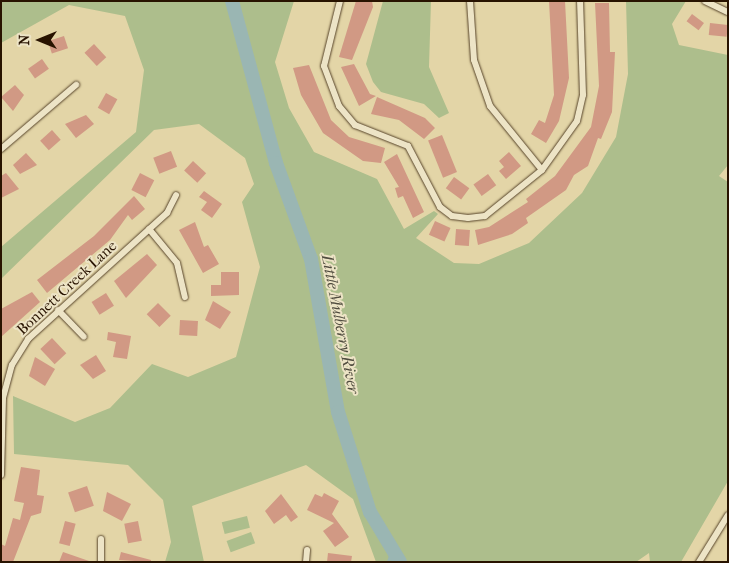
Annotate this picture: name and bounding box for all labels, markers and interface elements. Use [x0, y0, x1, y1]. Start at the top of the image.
north arrow [15, 15, 65, 65]
text: N [16, 35, 33, 45]
street label: Bonnett Creek Lane [13, 237, 121, 339]
water label: Little Mulberry River [317, 253, 363, 395]

